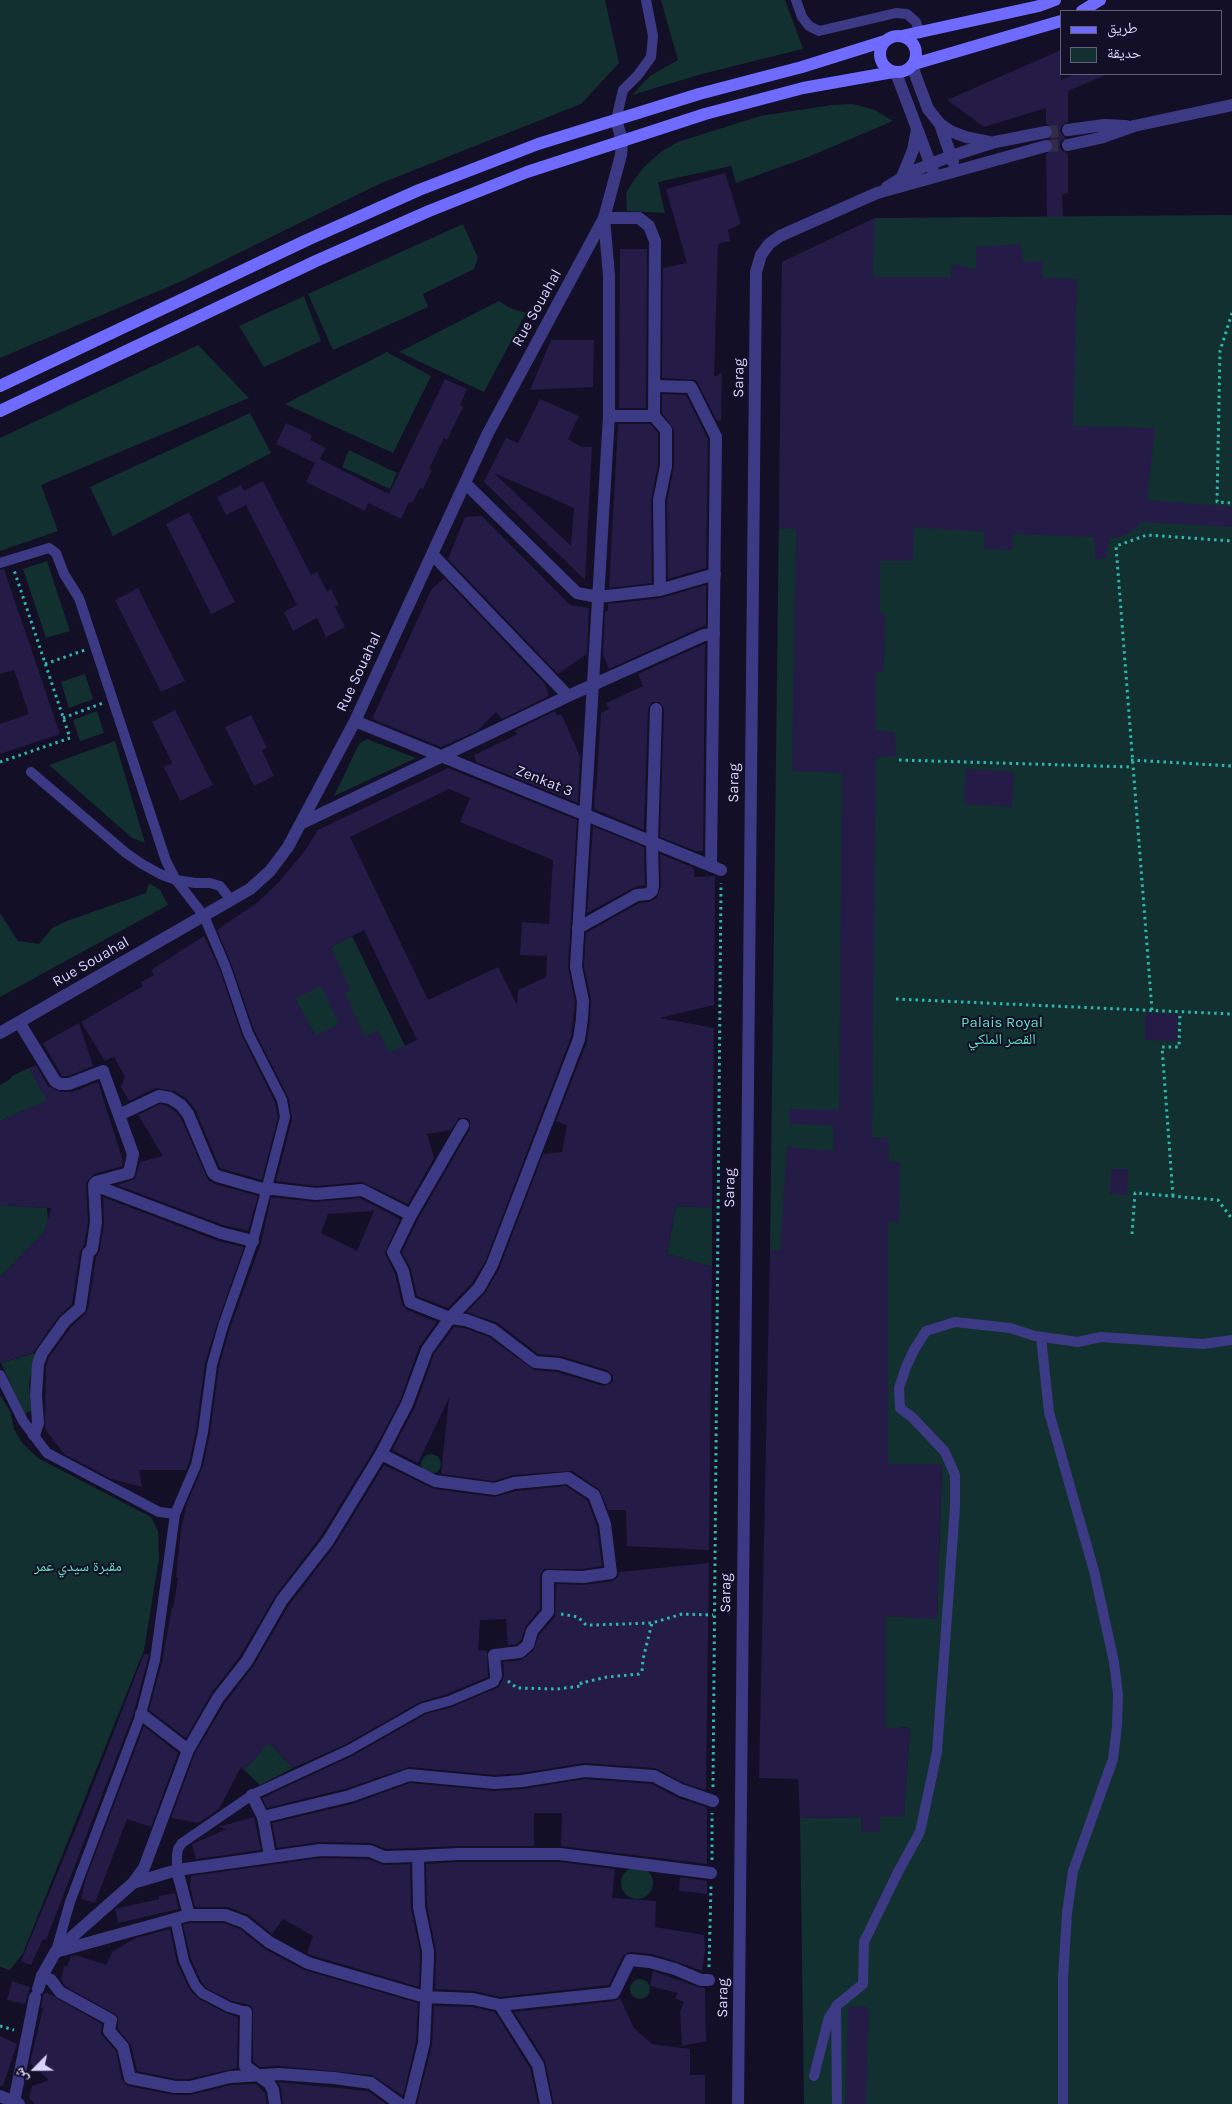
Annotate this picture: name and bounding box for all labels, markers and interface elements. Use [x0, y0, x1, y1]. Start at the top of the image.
legend [1060, 10, 1222, 75]
text: طريق [1107, 19, 1138, 37]
text: حديقة [1107, 44, 1141, 62]
street label: Rue Souahal [508, 266, 566, 350]
street label: Sarag [730, 358, 748, 398]
street label: Rue Souahal [333, 629, 385, 715]
street label: Zenkat 3 [513, 761, 575, 801]
street label: Sarag [725, 763, 743, 803]
street label: Rue Souahal [49, 933, 133, 991]
park label: Palais Royal القصر الملكي [961, 1014, 1043, 1049]
street label: Sarag [721, 1168, 739, 1208]
park label: مقبرة سيدي عمر [34, 1558, 122, 1576]
street label: Sarag [717, 1573, 735, 1613]
street label: Sarag [714, 1978, 732, 2018]
north arrow [10, 2044, 60, 2094]
text: ش [10, 2065, 31, 2085]

